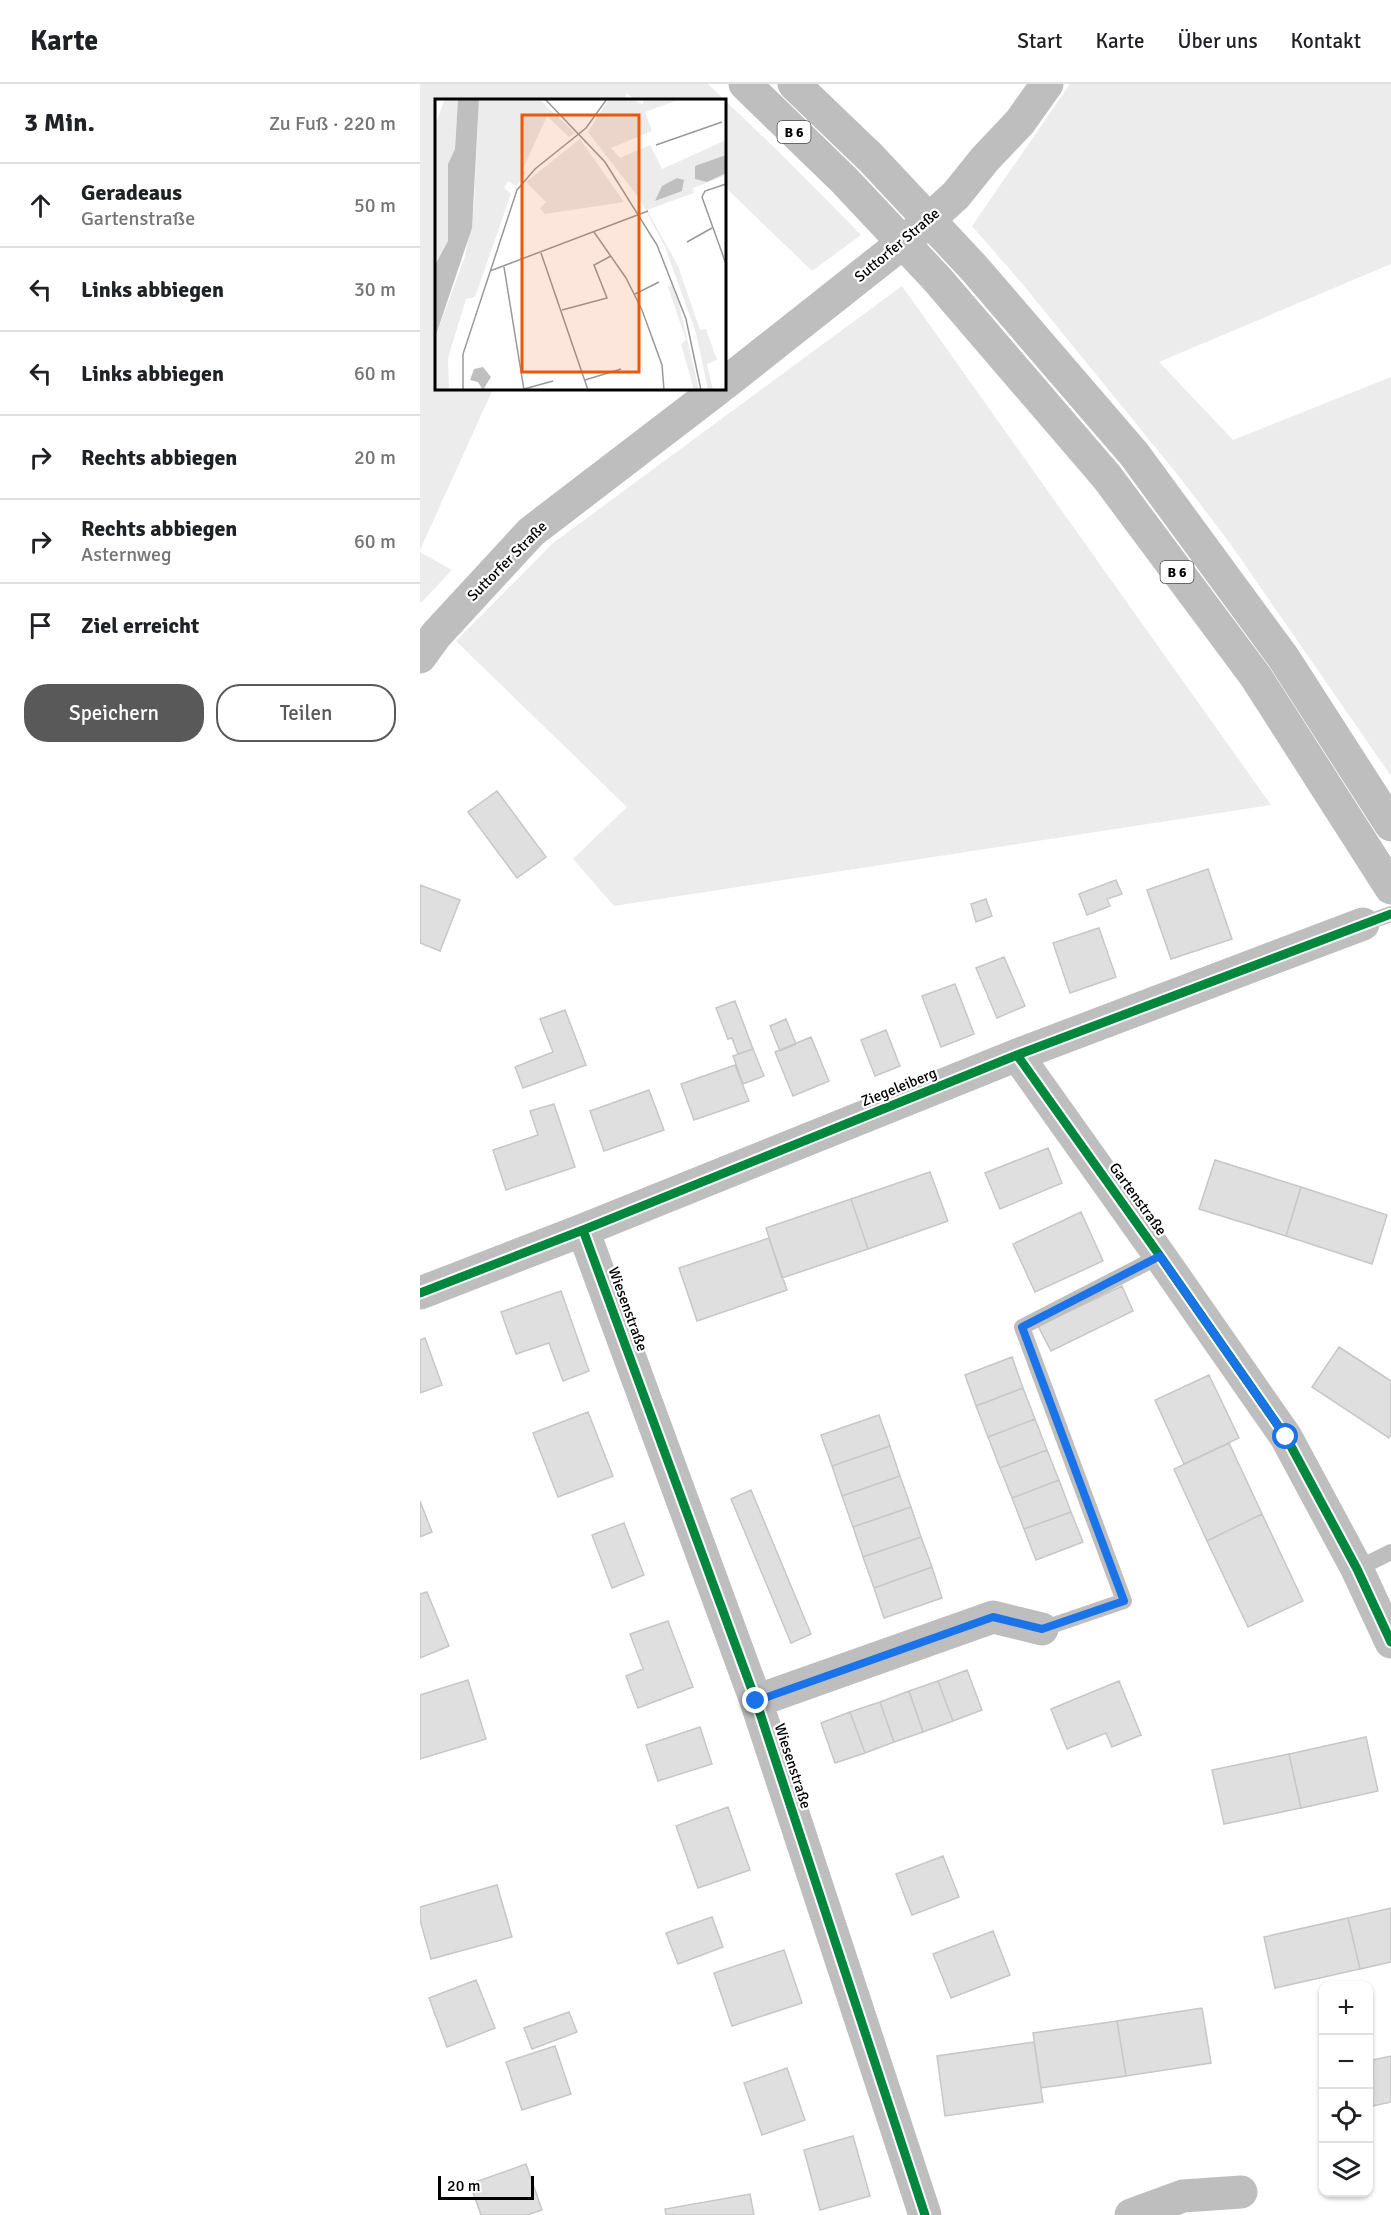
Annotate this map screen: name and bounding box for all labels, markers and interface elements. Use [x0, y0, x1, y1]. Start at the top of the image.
text: Karte [30, 24, 98, 58]
text: Start [1017, 28, 1062, 54]
text: Karte [1095, 28, 1144, 54]
text: Über uns [1177, 28, 1258, 54]
text: Kontakt [1291, 28, 1361, 54]
inset map [435, 99, 726, 390]
text: 3 Min. [24, 107, 95, 139]
text: Zu Fuß · 220 m [269, 111, 396, 136]
road number: B 6 [778, 121, 811, 143]
text: Geradeaus [81, 179, 182, 206]
icon: ahead [24, 189, 57, 222]
text: 50 m [354, 193, 396, 218]
street label: Suttorfer Straße [851, 204, 943, 286]
text: Gartenstraße [81, 206, 195, 231]
icon: left [24, 273, 57, 306]
text: Links abbiegen [81, 276, 224, 303]
text: 30 m [354, 277, 396, 302]
icon: left [24, 357, 57, 390]
text: Links abbiegen [81, 360, 224, 387]
text: 60 m [354, 361, 396, 386]
icon: right [24, 441, 57, 474]
text: Rechts abbiegen [81, 444, 237, 471]
text: 20 m [354, 445, 396, 470]
text: Rechts abbiegen [81, 515, 237, 542]
street label: Suttorfer Straße [463, 517, 551, 605]
icon: right [24, 525, 57, 558]
text: 60 m [354, 529, 396, 554]
text: Asternweg [81, 542, 172, 567]
road number: B 6 [1160, 561, 1194, 583]
icon: arrive [24, 609, 57, 642]
text: Ziel erreicht [81, 612, 199, 639]
button: Speichern [24, 684, 204, 742]
button: Teilen [216, 684, 396, 742]
street label: Ziegeleiberg [859, 1064, 940, 1110]
street label: Gartenstraße [1106, 1159, 1170, 1239]
street label: Wiesenstraße [604, 1264, 652, 1354]
route start [1272, 1423, 1298, 1449]
route end [742, 1687, 768, 1713]
street label: Wiesenstraße [771, 1721, 815, 1811]
map controls [1319, 1981, 1373, 2197]
button: + [1319, 1981, 1373, 2035]
button: − [1319, 2035, 1373, 2089]
button: locate [1319, 2089, 1373, 2143]
button: layers [1319, 2143, 1373, 2197]
scale bar [438, 2173, 534, 2200]
text: 20 m [447, 2176, 481, 2196]

